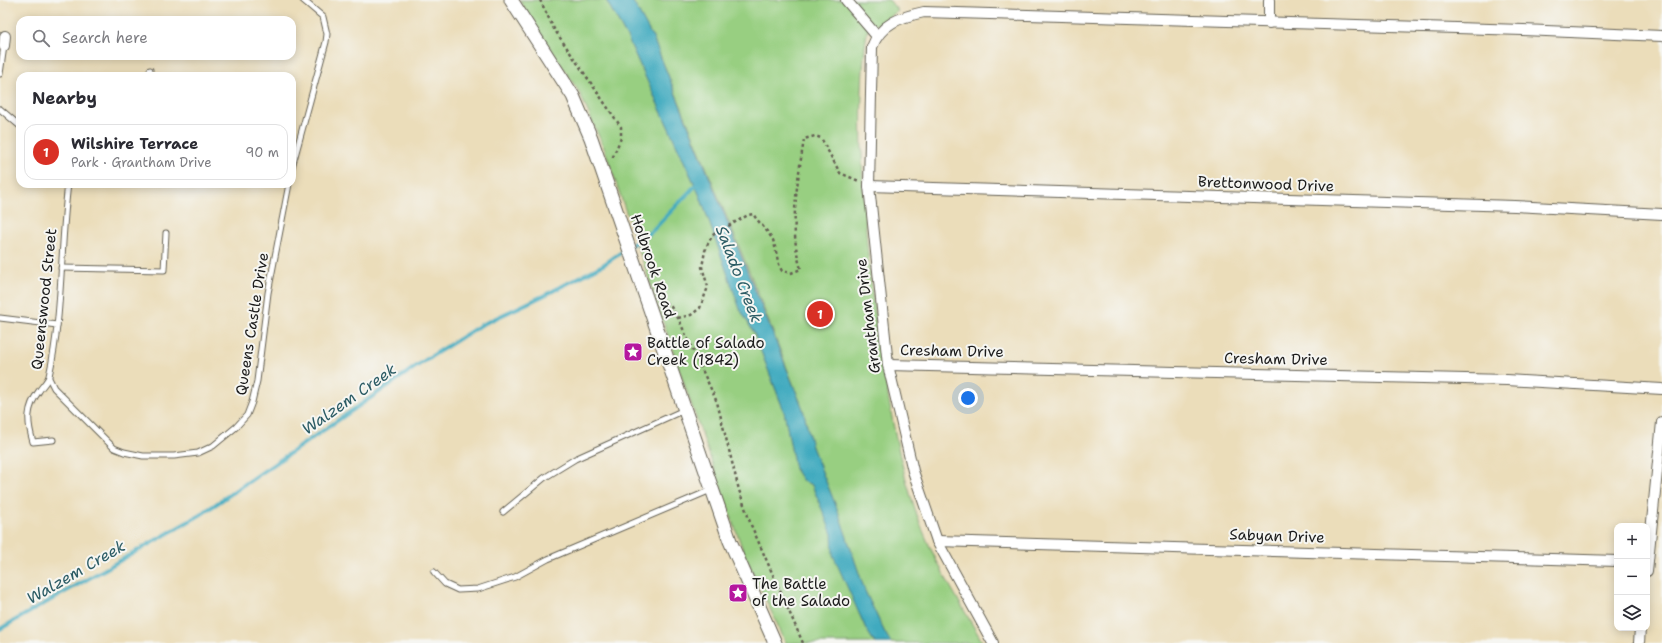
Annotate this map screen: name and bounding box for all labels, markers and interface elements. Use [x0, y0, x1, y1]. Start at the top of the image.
search box [16, 16, 296, 60]
icon: search [30, 27, 52, 49]
text: Search here [62, 28, 148, 48]
text: Nearby [32, 87, 97, 109]
text: Wilshire Terrace [71, 134, 198, 154]
text: 1 [43, 144, 49, 161]
text: 90 m [245, 144, 279, 161]
text: Park · Grantham Drive [71, 154, 212, 171]
street label: Brettonwood Drive [1198, 172, 1334, 196]
street label: Holbrook Road [626, 211, 680, 321]
water label: Salado Creek [711, 223, 767, 325]
street label: Queenswood Street [27, 227, 61, 371]
street label: Queens Castle Drive [231, 251, 273, 397]
street label: Grantham Drive [851, 257, 885, 375]
pin: 1 [807, 299, 833, 329]
place label: Battle of Salado Creek (1842) [647, 333, 765, 370]
street label: Cresham Drive [900, 340, 1004, 362]
place icon: Battle of Salado Creek (1842) [622, 341, 644, 363]
street label: Cresham Drive [1224, 348, 1328, 370]
water label: Walzem Creek [298, 359, 400, 439]
your location [958, 388, 978, 408]
map controls [1614, 523, 1650, 631]
button: + [1614, 523, 1650, 559]
street label: Sabyan Drive [1229, 524, 1325, 548]
water label: Walzem Creek [23, 535, 129, 609]
button: − [1614, 559, 1650, 595]
place label: The Battle of the Salado [752, 574, 850, 611]
place icon: The Battle of the Salado [727, 582, 749, 604]
button: layers [1614, 595, 1650, 631]

